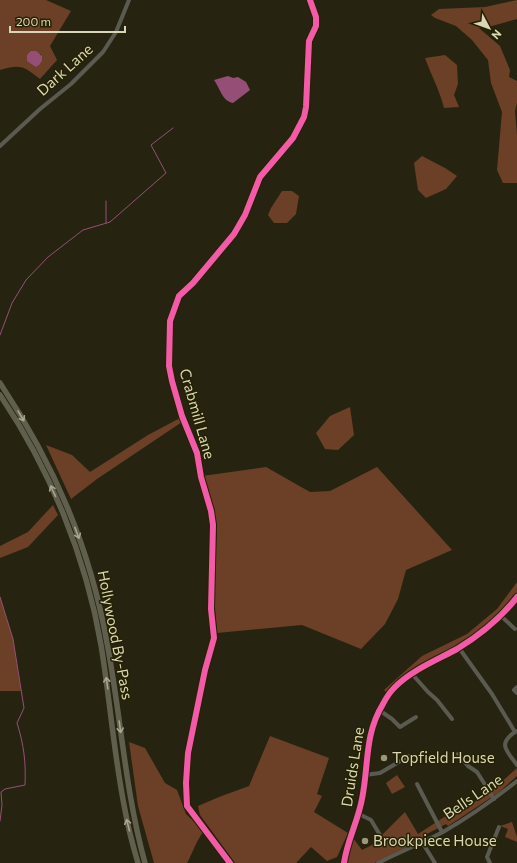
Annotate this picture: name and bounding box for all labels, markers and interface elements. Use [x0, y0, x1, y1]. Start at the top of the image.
scale bar [10, 8, 125, 34]
north arrow [469, 8, 509, 48]
text: 200 m [16, 14, 51, 28]
text: N [489, 28, 505, 42]
street label: Dark Lane [33, 39, 96, 99]
street label: Crabmill Lane [176, 366, 219, 461]
one-way arrow [17, 410, 25, 421]
one-way arrow [49, 485, 56, 497]
one-way arrow [74, 526, 82, 538]
street label: Hollywood By-Pass [95, 569, 137, 701]
one-way arrow [103, 677, 111, 690]
one-way arrow [116, 720, 124, 733]
street label: Druids Lane [337, 726, 367, 808]
place label: Topfield House [392, 748, 495, 766]
marker: Topfield House [379, 753, 389, 763]
street label: Bells Lane [439, 770, 506, 823]
one-way arrow [124, 819, 132, 832]
place label: Brookpiece House [373, 831, 497, 849]
marker: Brookpiece House [360, 836, 370, 846]

